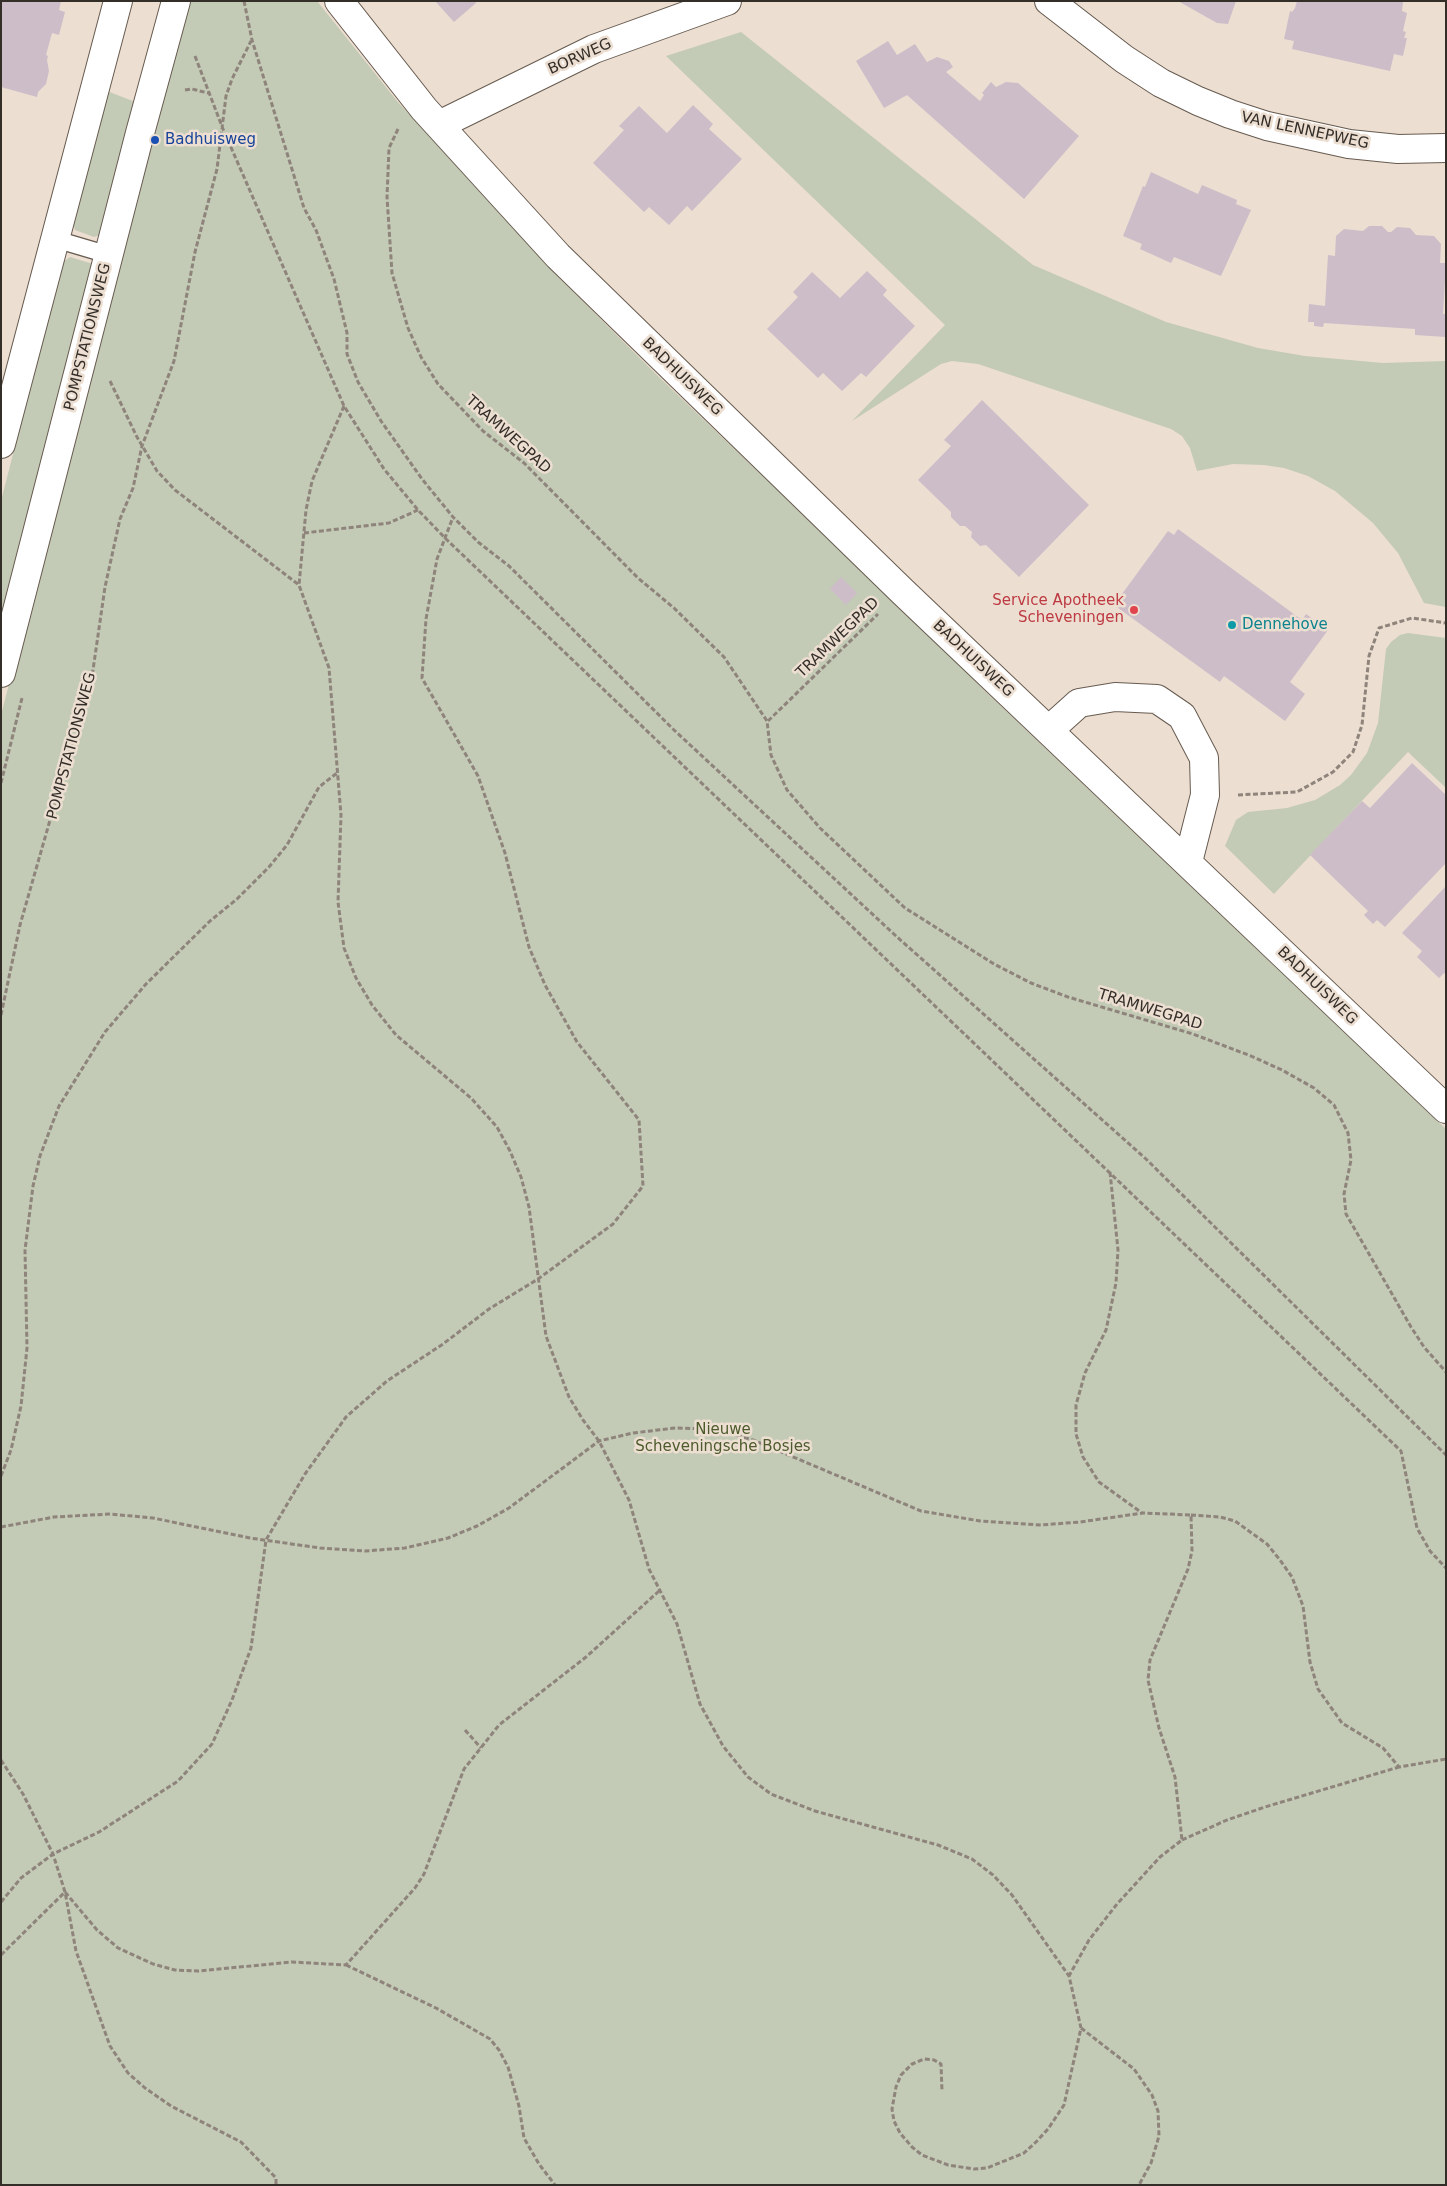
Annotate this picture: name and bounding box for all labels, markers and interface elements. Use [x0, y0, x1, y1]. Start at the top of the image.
street label: BORWEG [545, 35, 615, 79]
street label: VAN LENNEPWEG [1239, 109, 1371, 153]
place label: Badhuisweg [165, 131, 256, 149]
marker: Badhuisweg [149, 134, 161, 146]
street label: POMPSTATIONSWEG [61, 261, 115, 413]
street label: BADHUISWEG [638, 334, 726, 420]
street label: TRAMWEGPAD [462, 392, 554, 478]
place label: Service Apotheek Scheveningen [992, 592, 1124, 627]
street label: TRAMWEGPAD [793, 594, 883, 682]
marker: Service Apotheek Scheveningen [1128, 604, 1140, 616]
place label: Dennehove [1242, 616, 1328, 634]
street label: BADHUISWEG [929, 617, 1017, 701]
marker: Dennehove [1226, 619, 1238, 631]
street label: POMPSTATIONSWEG [44, 670, 100, 822]
street label: BADHUISWEG [1273, 943, 1361, 1029]
street label: TRAMWEGPAD [1096, 986, 1204, 1034]
park label: Nieuwe Scheveningsche Bosjes [635, 1421, 811, 1456]

